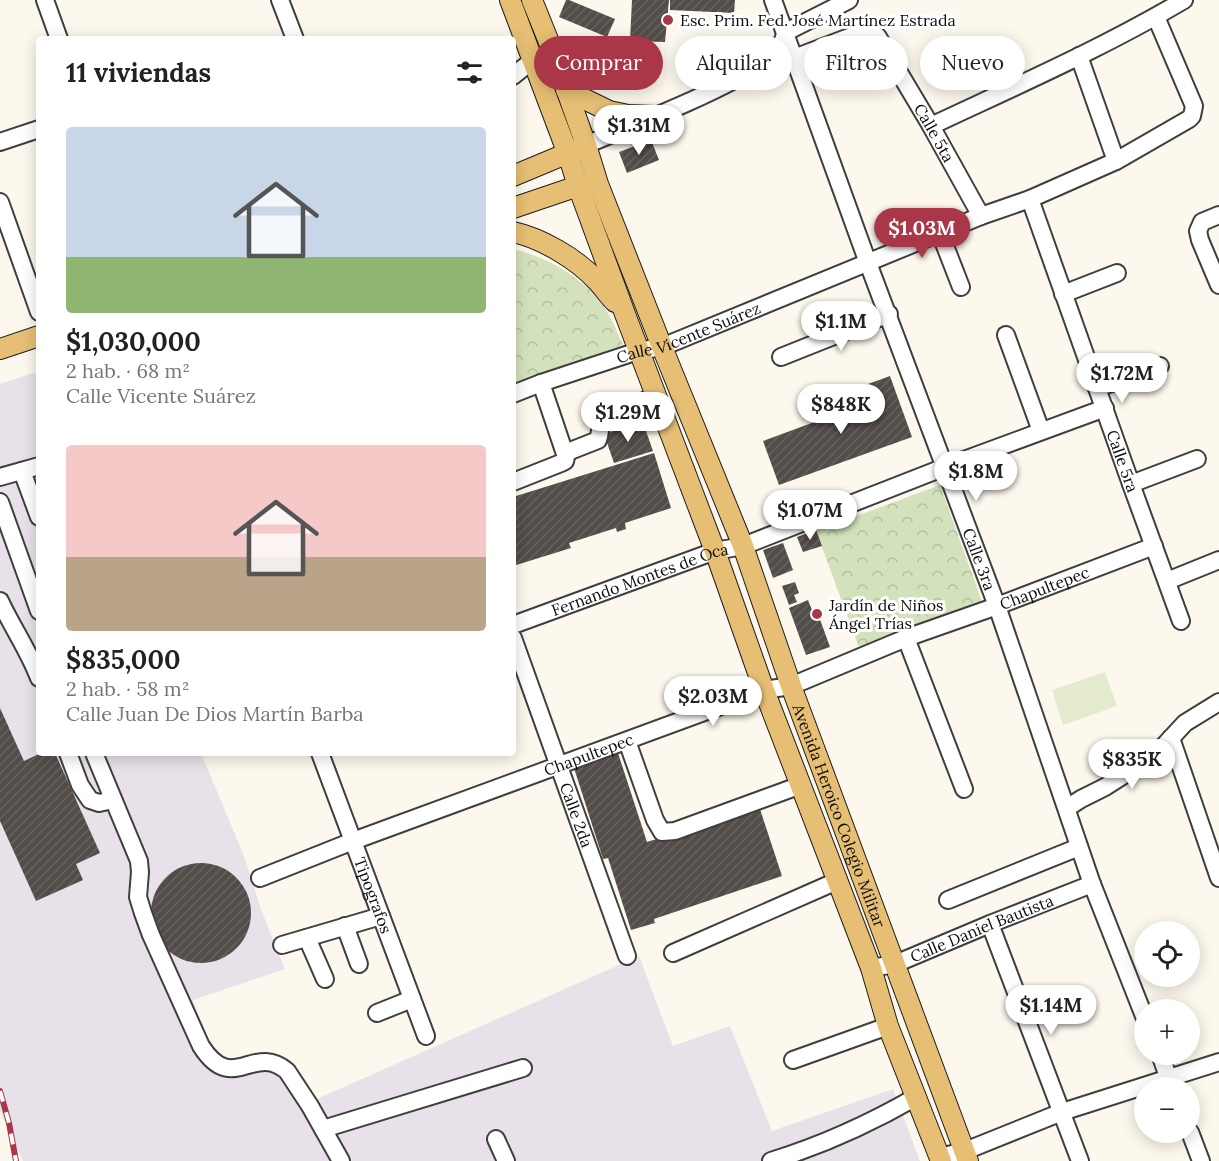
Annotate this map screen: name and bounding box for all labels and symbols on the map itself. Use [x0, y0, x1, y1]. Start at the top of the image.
place label: Esc. Prim. Fed. José Martínez Estrada [680, 10, 956, 30]
marker: Esc. Prim. Fed. José Martínez Estrada [661, 13, 675, 27]
street label: Calle 5ta [910, 100, 959, 166]
pin: $1.31M [590, 105, 688, 156]
pin: $1.03M [873, 208, 971, 259]
street label: Calle Vicente Suárez [614, 298, 763, 367]
pin: $1.1M [799, 301, 883, 352]
pin: $1.72M [1073, 353, 1171, 404]
pin: $848K [799, 384, 883, 435]
pin: $1.29M [579, 392, 677, 443]
street label: Calle 5ra [1103, 427, 1143, 495]
pin: $1.8M [934, 451, 1018, 502]
pin: $1.07M [761, 490, 859, 541]
street label: Calle 3ra [959, 525, 1000, 593]
street label: Fernando Montes de Oca [549, 539, 730, 620]
street label: Chapultepec [997, 562, 1092, 614]
place label: Jardín de Niños Ángel Trías [828, 595, 943, 633]
marker: Jardín de Niños Ángel Trías [810, 607, 824, 621]
pin: $2.03M [664, 676, 762, 727]
street label: Avenida Heroico Colegio Militar [788, 700, 890, 930]
street label: Chapultepec [541, 729, 636, 780]
pin: $835K [1090, 739, 1174, 790]
street label: Calle 2da [556, 780, 597, 850]
street label: Tipografos [350, 854, 397, 936]
street label: Calle Daniel Bautista [907, 890, 1056, 967]
pin: $1.14M [1002, 985, 1100, 1036]

